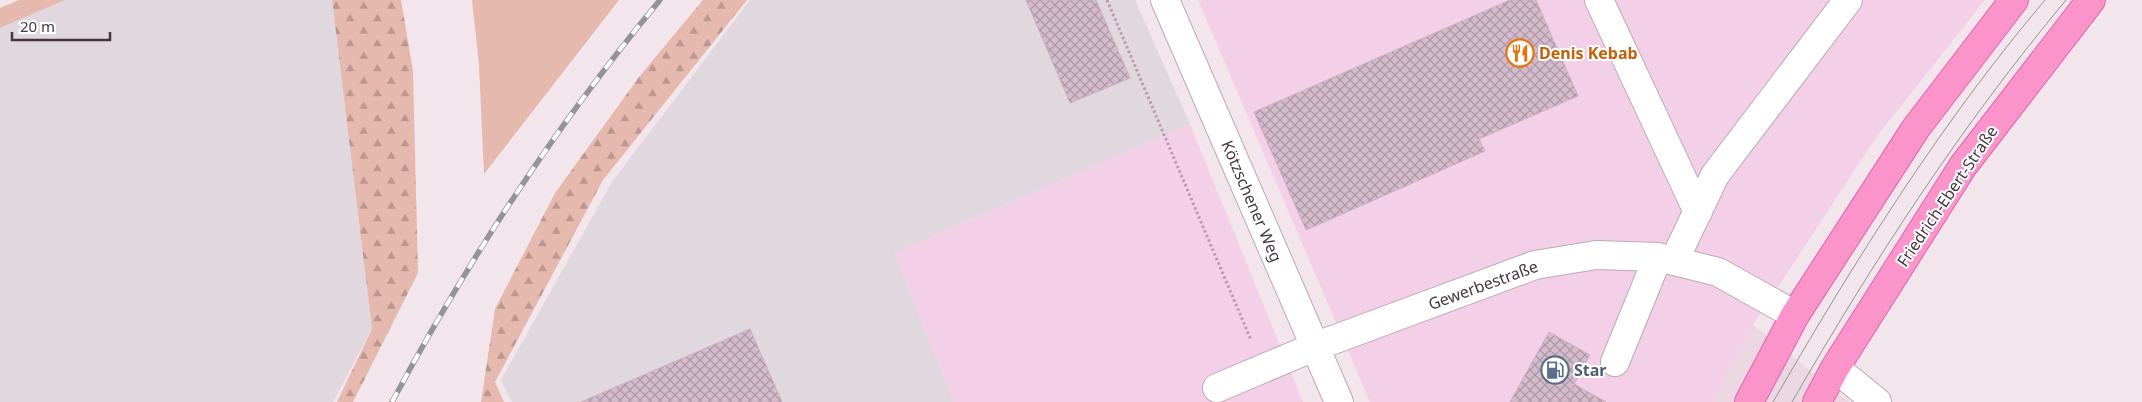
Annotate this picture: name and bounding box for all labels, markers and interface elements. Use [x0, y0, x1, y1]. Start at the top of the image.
scale bar [12, 10, 110, 42]
text: 20 m [20, 16, 55, 36]
restaurant icon: Denis Kebab [1505, 38, 1535, 68]
place label: Denis Kebab [1539, 42, 1638, 64]
street label: Friedrich-Ebert-Straße [1892, 121, 2002, 271]
street label: Kötzschener Weg [1216, 137, 1288, 265]
street label: Gewerbestraße [1425, 255, 1541, 315]
fuel station icon: Star [1540, 355, 1570, 385]
place label: Star [1574, 359, 1607, 381]

